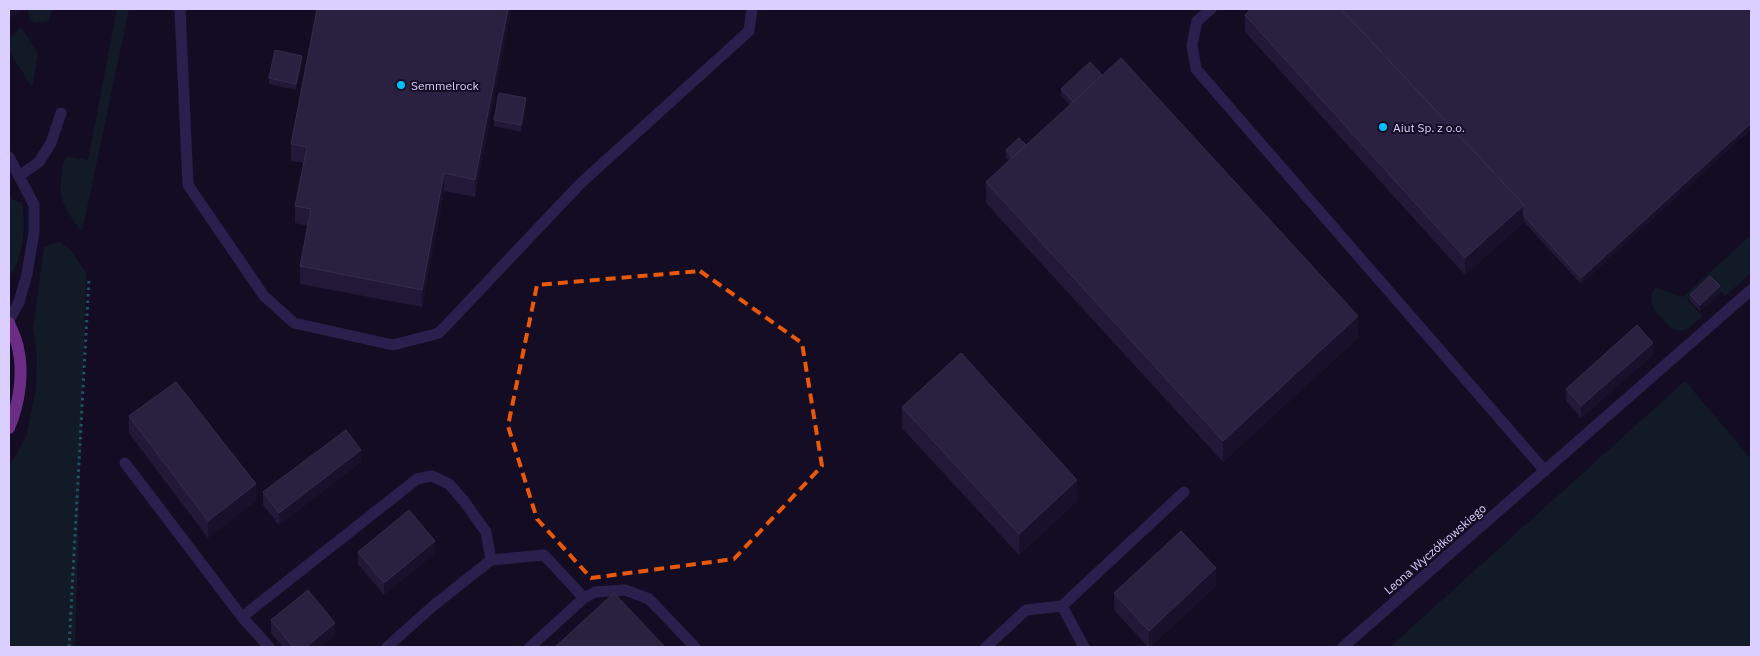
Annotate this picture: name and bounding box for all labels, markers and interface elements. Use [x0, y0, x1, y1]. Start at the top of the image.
place label: Semmelrock [411, 78, 479, 93]
marker: Semmelrock [395, 79, 407, 91]
place label: Aiut Sp. z o.o. [1393, 120, 1465, 135]
marker: Aiut Sp. z o.o. [1377, 121, 1389, 133]
street label: Leona Wyczółkowskiego [1381, 500, 1489, 597]

